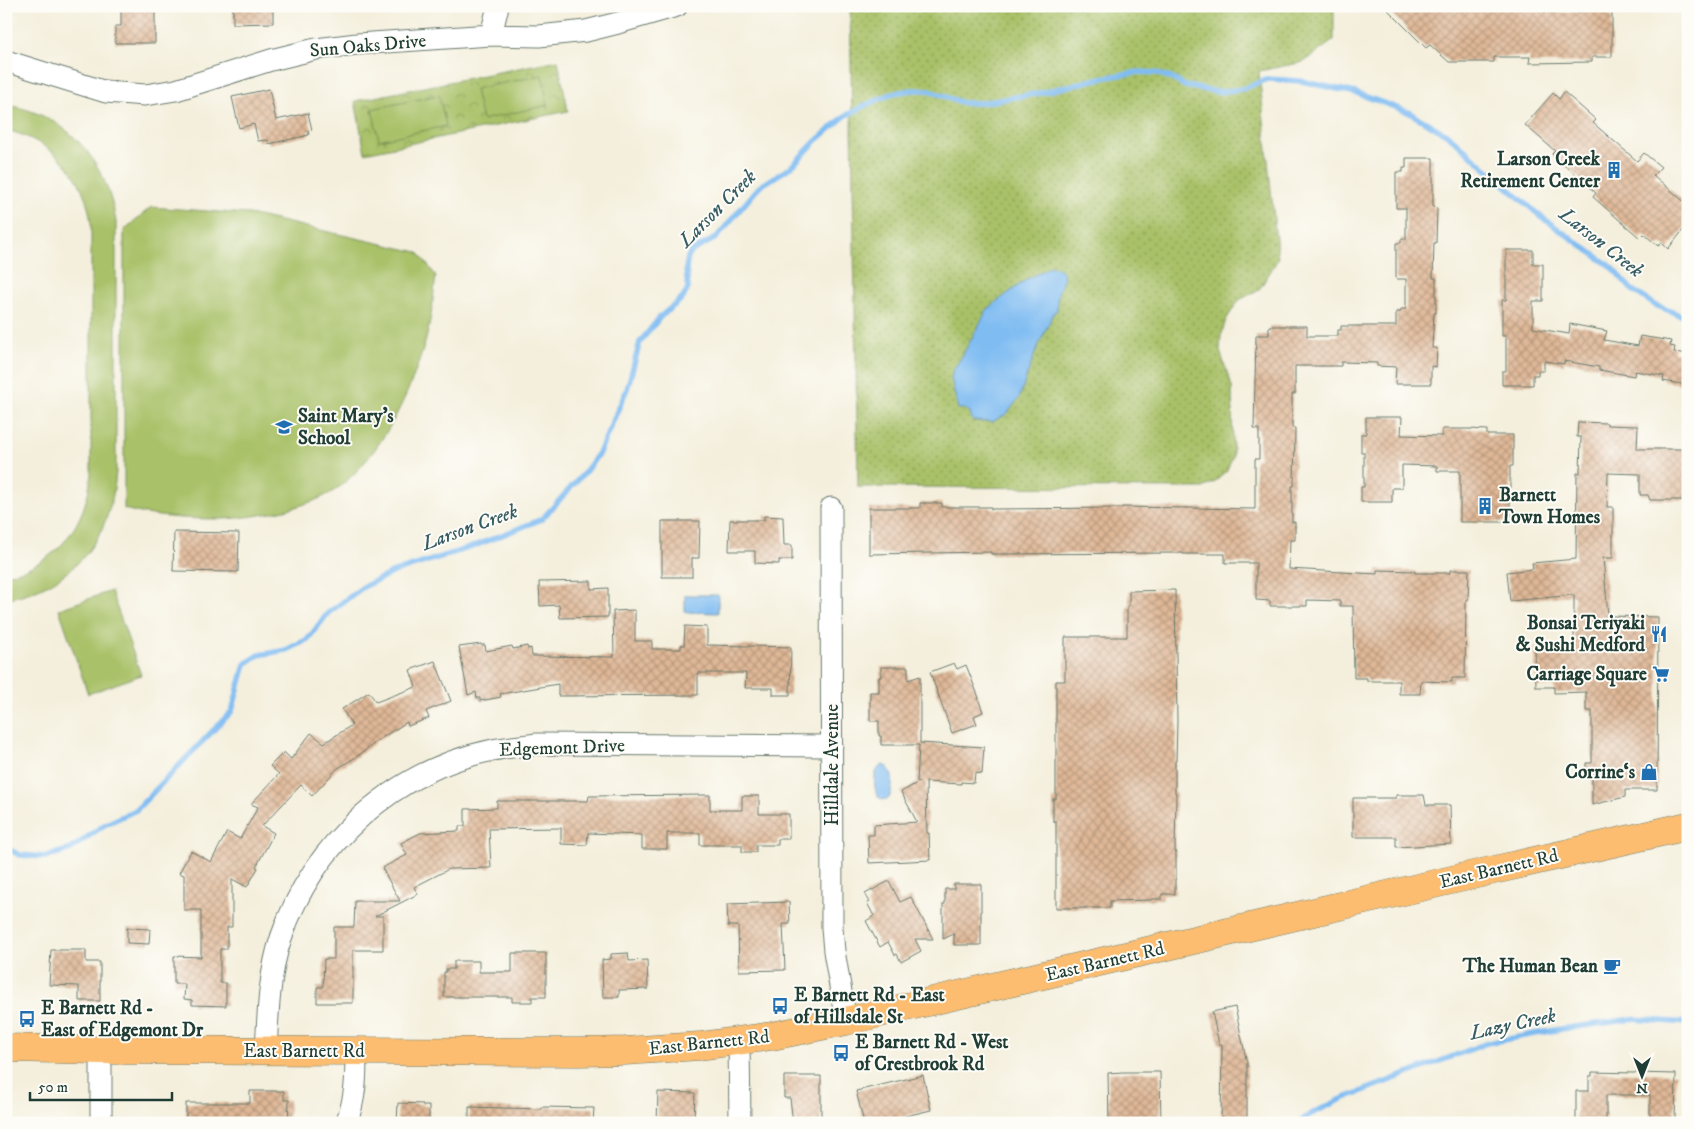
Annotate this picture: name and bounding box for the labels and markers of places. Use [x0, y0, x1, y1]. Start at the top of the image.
place label: Larson Creek Retirement Center [1460, 148, 1601, 193]
building icon: Larson Creek Retirement Center [1604, 160, 1624, 180]
place label: Saint Mary's School [298, 405, 394, 450]
school or university icon: Saint Mary's School [274, 417, 294, 437]
place label: Barnett Town Homes [1498, 484, 1601, 529]
building icon: Barnett Town Homes [1475, 496, 1495, 516]
place label: Bonsai Teriyaki & Sushi Medford [1516, 612, 1646, 657]
restaurant icon: Bonsai Teriyaki & Sushi Medford [1649, 624, 1669, 644]
place label: Carriage Square [1526, 663, 1647, 687]
supermarket icon: Carriage Square [1651, 664, 1671, 684]
place label: Corrine‘s [1565, 761, 1636, 784]
shop icon: Corrine‘s [1639, 762, 1659, 782]
place label: The Human Bean [1462, 955, 1599, 978]
cafe icon: The Human Bean [1602, 956, 1622, 976]
place label: E Barnett Rd - East of Hillsdale St [794, 984, 946, 1029]
bus stop icon: E Barnett Rd - East of Hillsdale St [770, 996, 790, 1016]
place label: E Barnett Rd - East of Edgemont Dr [41, 997, 204, 1042]
bus stop icon: E Barnett Rd - East of Edgemont Dr [17, 1009, 37, 1029]
place label: E Barnett Rd - West of Crestbrook Rd [855, 1031, 1009, 1076]
bus stop icon: E Barnett Rd - West of Crestbrook Rd [831, 1043, 851, 1063]

